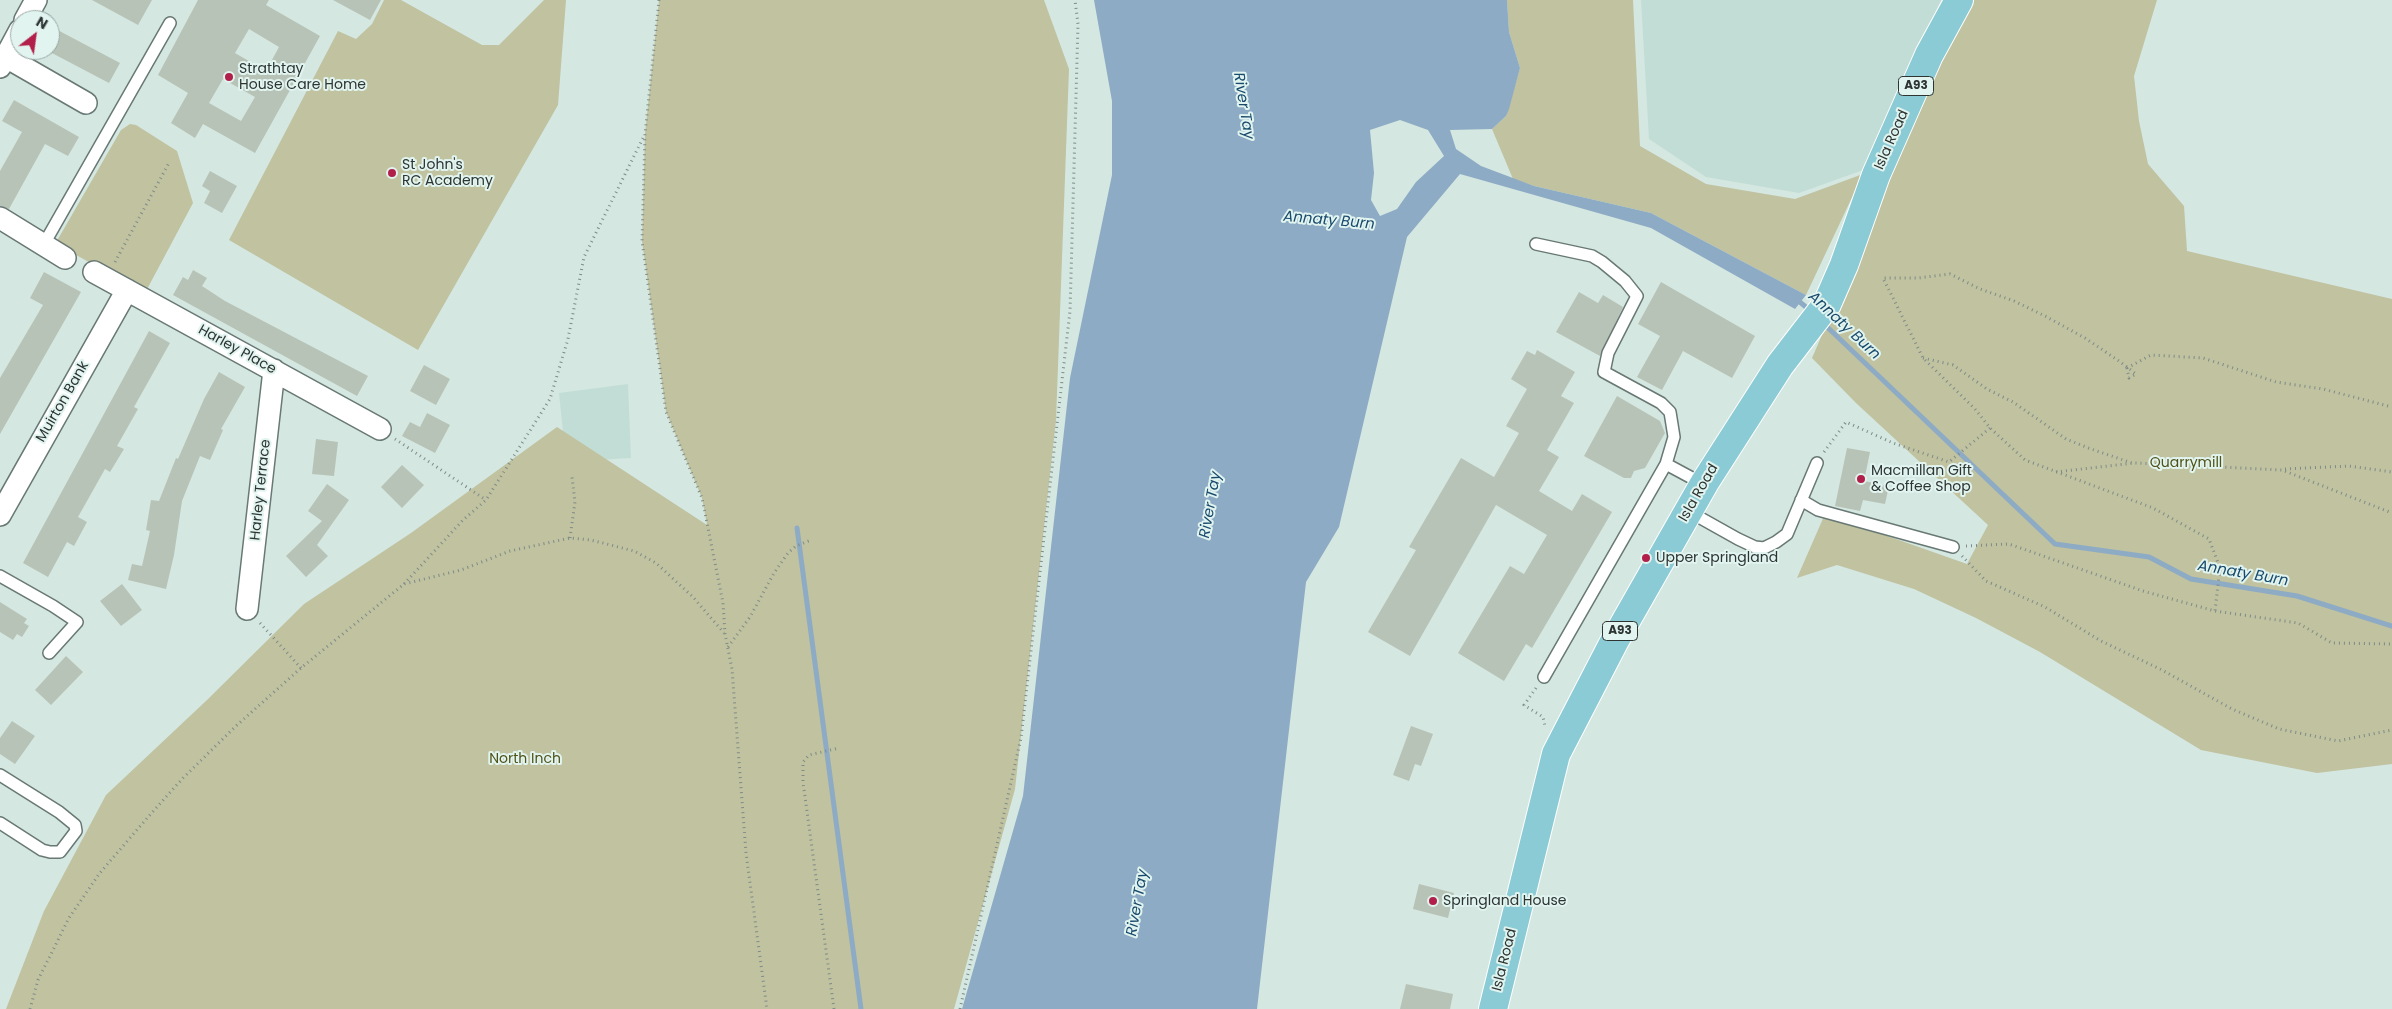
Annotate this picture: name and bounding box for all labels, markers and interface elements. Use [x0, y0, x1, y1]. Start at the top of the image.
north arrow [10, 10, 60, 60]
text: N [32, 12, 52, 34]
place label: Strathtay House Care Home [239, 61, 366, 94]
marker: Strathtay House Care Home [223, 71, 235, 83]
water label: River Tay [1229, 71, 1257, 141]
road number: A93 [1898, 76, 1934, 95]
street label: Isla Road [1871, 107, 1913, 173]
place label: St John's RC Academy [402, 157, 493, 190]
marker: St John's RC Academy [386, 167, 398, 179]
water label: Annaty Burn [1282, 208, 1376, 234]
water label: Annaty Burn [1804, 288, 1884, 364]
street label: Harley Place [195, 322, 279, 378]
street label: Muirton Bank [33, 359, 93, 445]
street label: Harley Terrace [247, 439, 275, 541]
park label: Quarrymill [2150, 455, 2222, 471]
street label: Isla Road [1676, 461, 1722, 525]
place label: Macmillan Gift & Coffee Shop [1871, 463, 1972, 496]
water label: River Tay [1196, 470, 1226, 540]
marker: Macmillan Gift & Coffee Shop [1855, 473, 1867, 485]
place label: Upper Springland [1656, 550, 1778, 566]
marker: Upper Springland [1640, 552, 1652, 564]
water label: Annaty Burn [2196, 557, 2290, 591]
road number: A93 [1602, 622, 1638, 640]
park label: North Inch [489, 751, 561, 767]
water label: River Tay [1123, 868, 1153, 938]
place label: Springland House [1443, 893, 1566, 909]
marker: Springland House [1427, 895, 1439, 907]
street label: Isla Road [1489, 927, 1521, 993]

